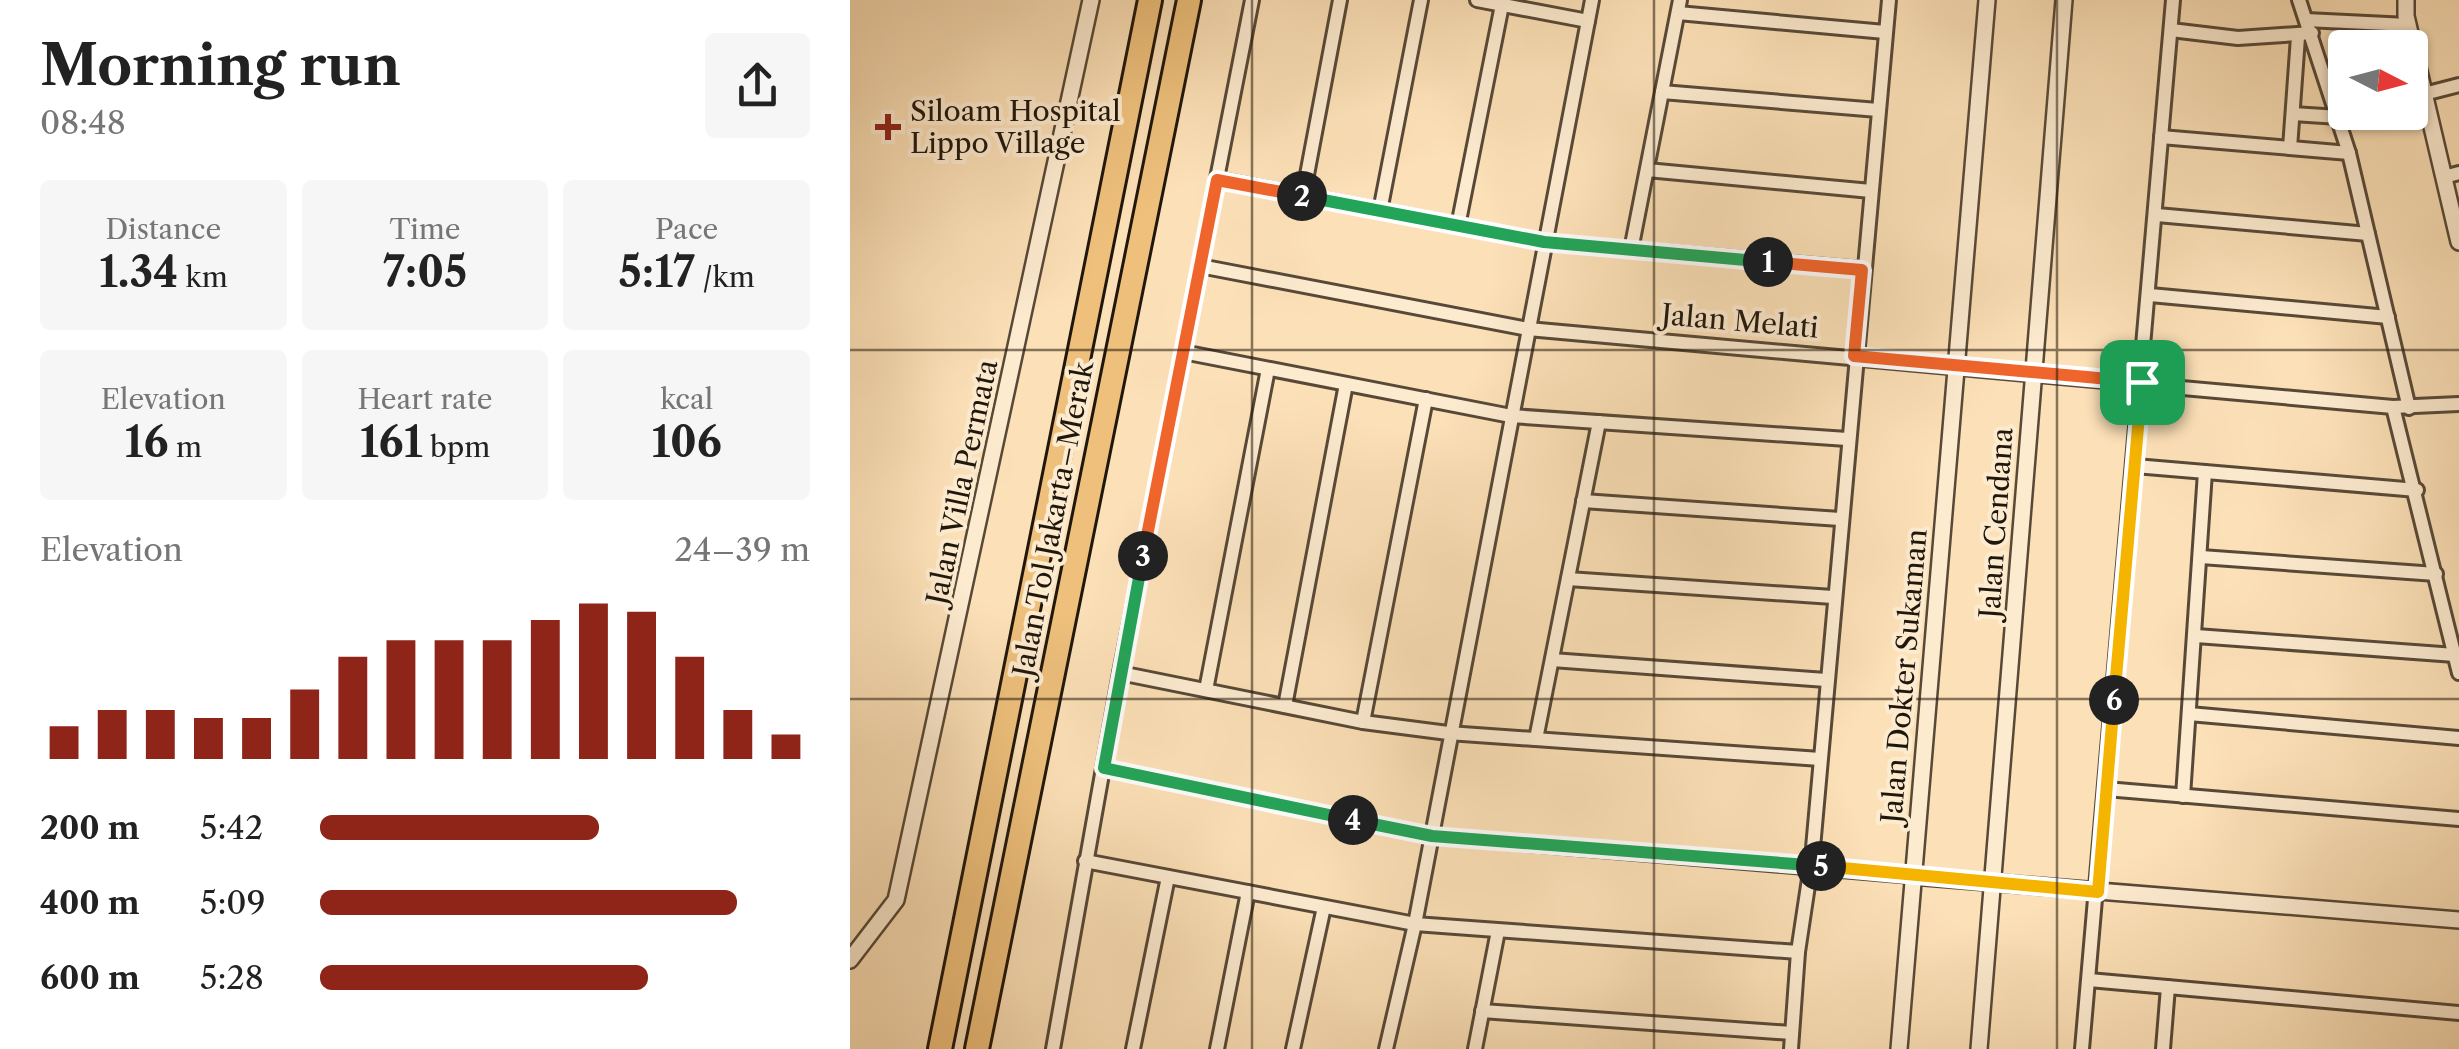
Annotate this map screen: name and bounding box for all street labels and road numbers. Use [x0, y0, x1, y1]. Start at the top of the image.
street label: Jalan Melati [1656, 297, 1820, 345]
street label: Jalan Villa Permata [919, 356, 1005, 611]
street label: Jalan Tol Jakarta–Merak [1005, 357, 1101, 683]
street label: Jalan Cendana [1972, 426, 2020, 624]
street label: Jalan Dokter Sukaman [1874, 527, 1934, 829]

